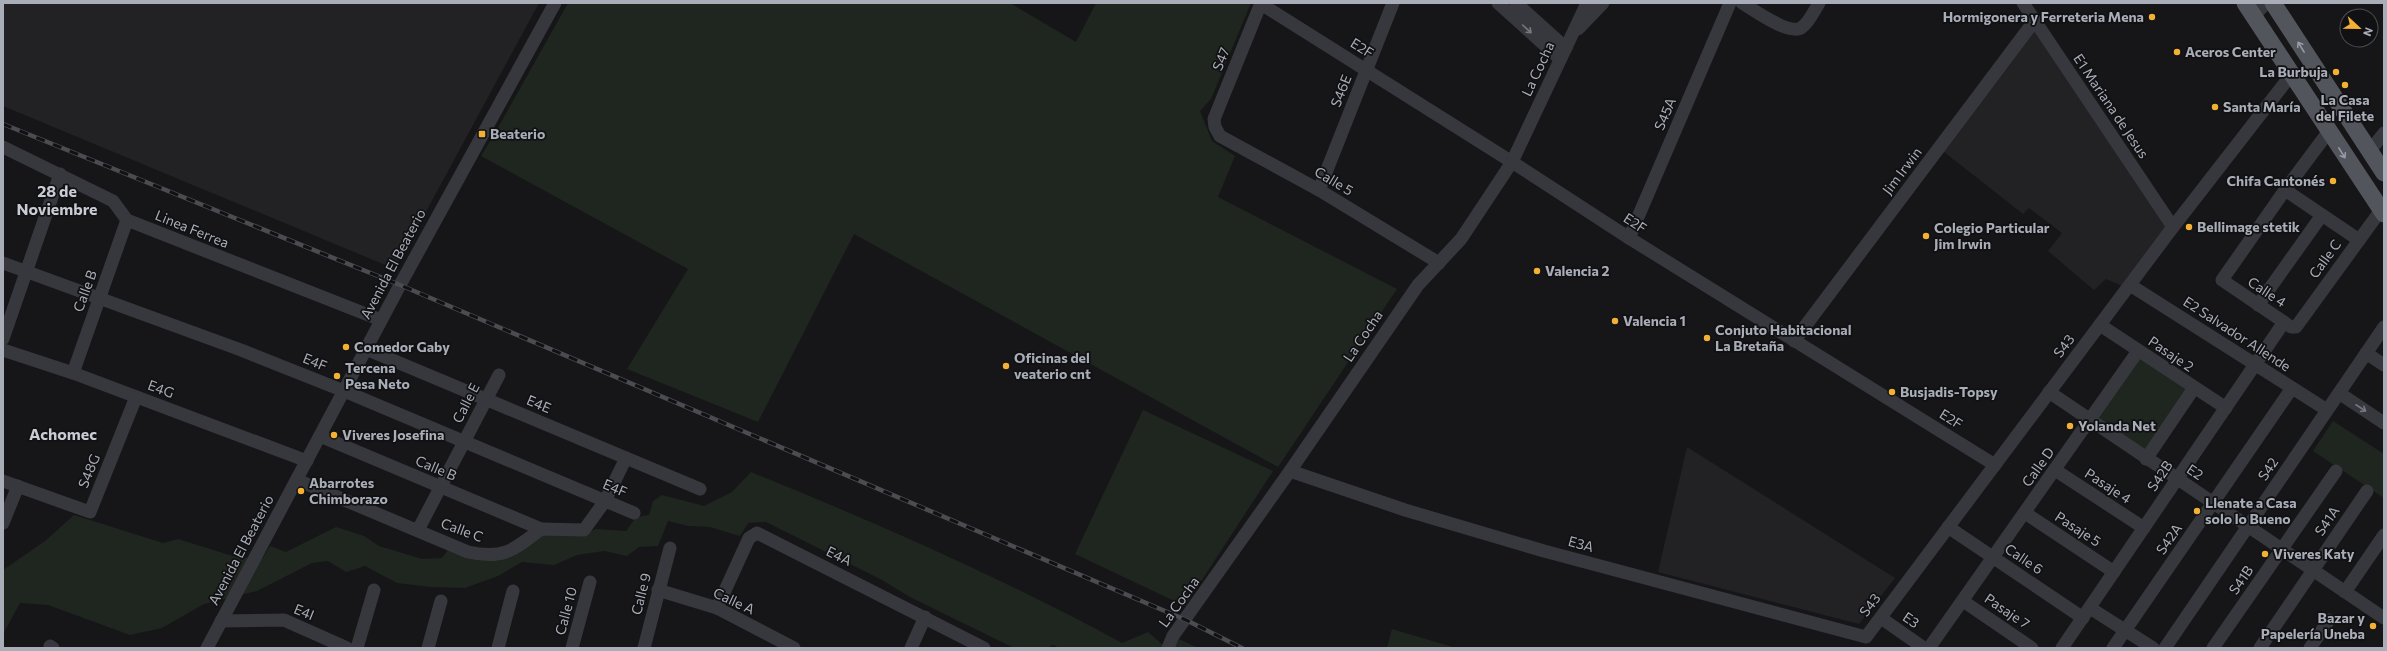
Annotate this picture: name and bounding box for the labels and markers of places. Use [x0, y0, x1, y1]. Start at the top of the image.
place label: Hormigonera y Ferreteria Mena [1943, 8, 2144, 25]
marker: Hormigonera y Ferreteria Mena [2147, 12, 2157, 22]
place label: Aceros Center [2185, 43, 2276, 60]
marker: Aceros Center [2172, 47, 2182, 57]
place label: La Burbuja [2259, 63, 2328, 80]
marker: La Burbuja [2331, 67, 2341, 77]
marker: La Casa del Filete [2340, 80, 2350, 90]
place label: La Casa del Filete [2316, 91, 2374, 124]
place label: Santa María [2223, 98, 2301, 115]
marker: Santa María [2210, 102, 2220, 112]
place label: Beaterio [490, 125, 545, 142]
marker: Beaterio [477, 129, 487, 139]
place label: Chifa Cantonés [2227, 172, 2325, 189]
marker: Chifa Cantonés [2328, 176, 2338, 186]
place label: Bellimage stetik [2197, 218, 2300, 235]
place label: Colegio Particular Jim Irwin [1934, 219, 2050, 252]
marker: Bellimage stetik [2184, 222, 2194, 232]
marker: Colegio Particular Jim Irwin [1921, 231, 1931, 241]
place label: Valencia 2 [1545, 262, 1610, 279]
marker: Valencia 2 [1532, 266, 1542, 276]
place label: Valencia 1 [1623, 312, 1686, 329]
marker: Valencia 1 [1610, 316, 1620, 326]
place label: Conjuto Habitacional La Bretaña [1715, 321, 1852, 354]
marker: Conjuto Habitacional La Bretaña [1702, 333, 1712, 343]
place label: Comedor Gaby [354, 338, 450, 355]
marker: Comedor Gaby [341, 342, 351, 352]
place label: Oficinas del veaterio cnt [1014, 349, 1091, 382]
place label: Tercena Pesa Neto [345, 359, 410, 392]
marker: Oficinas del veaterio cnt [1001, 361, 1011, 371]
marker: Tercena Pesa Neto [332, 371, 342, 381]
place label: Busjadis-Topsy [1900, 383, 1998, 400]
marker: Busjadis-Topsy [1887, 387, 1897, 397]
place label: Yolanda Net [2078, 417, 2156, 434]
marker: Yolanda Net [2065, 421, 2075, 431]
place label: Viveres Josefina [342, 426, 444, 443]
marker: Viveres Josefina [329, 430, 339, 440]
place label: Abarrotes Chimborazo [309, 474, 388, 507]
marker: Abarrotes Chimborazo [296, 486, 306, 496]
place label: Llenate a Casa solo lo Bueno [2205, 494, 2297, 527]
marker: Llenate a Casa solo lo Bueno [2192, 506, 2202, 516]
place label: Viveres Katy [2273, 545, 2355, 562]
marker: Viveres Katy [2260, 549, 2270, 559]
place label: Bazar y Papelería Uneba [2261, 609, 2365, 642]
marker: Bazar y Papelería Uneba [2368, 621, 2378, 631]

